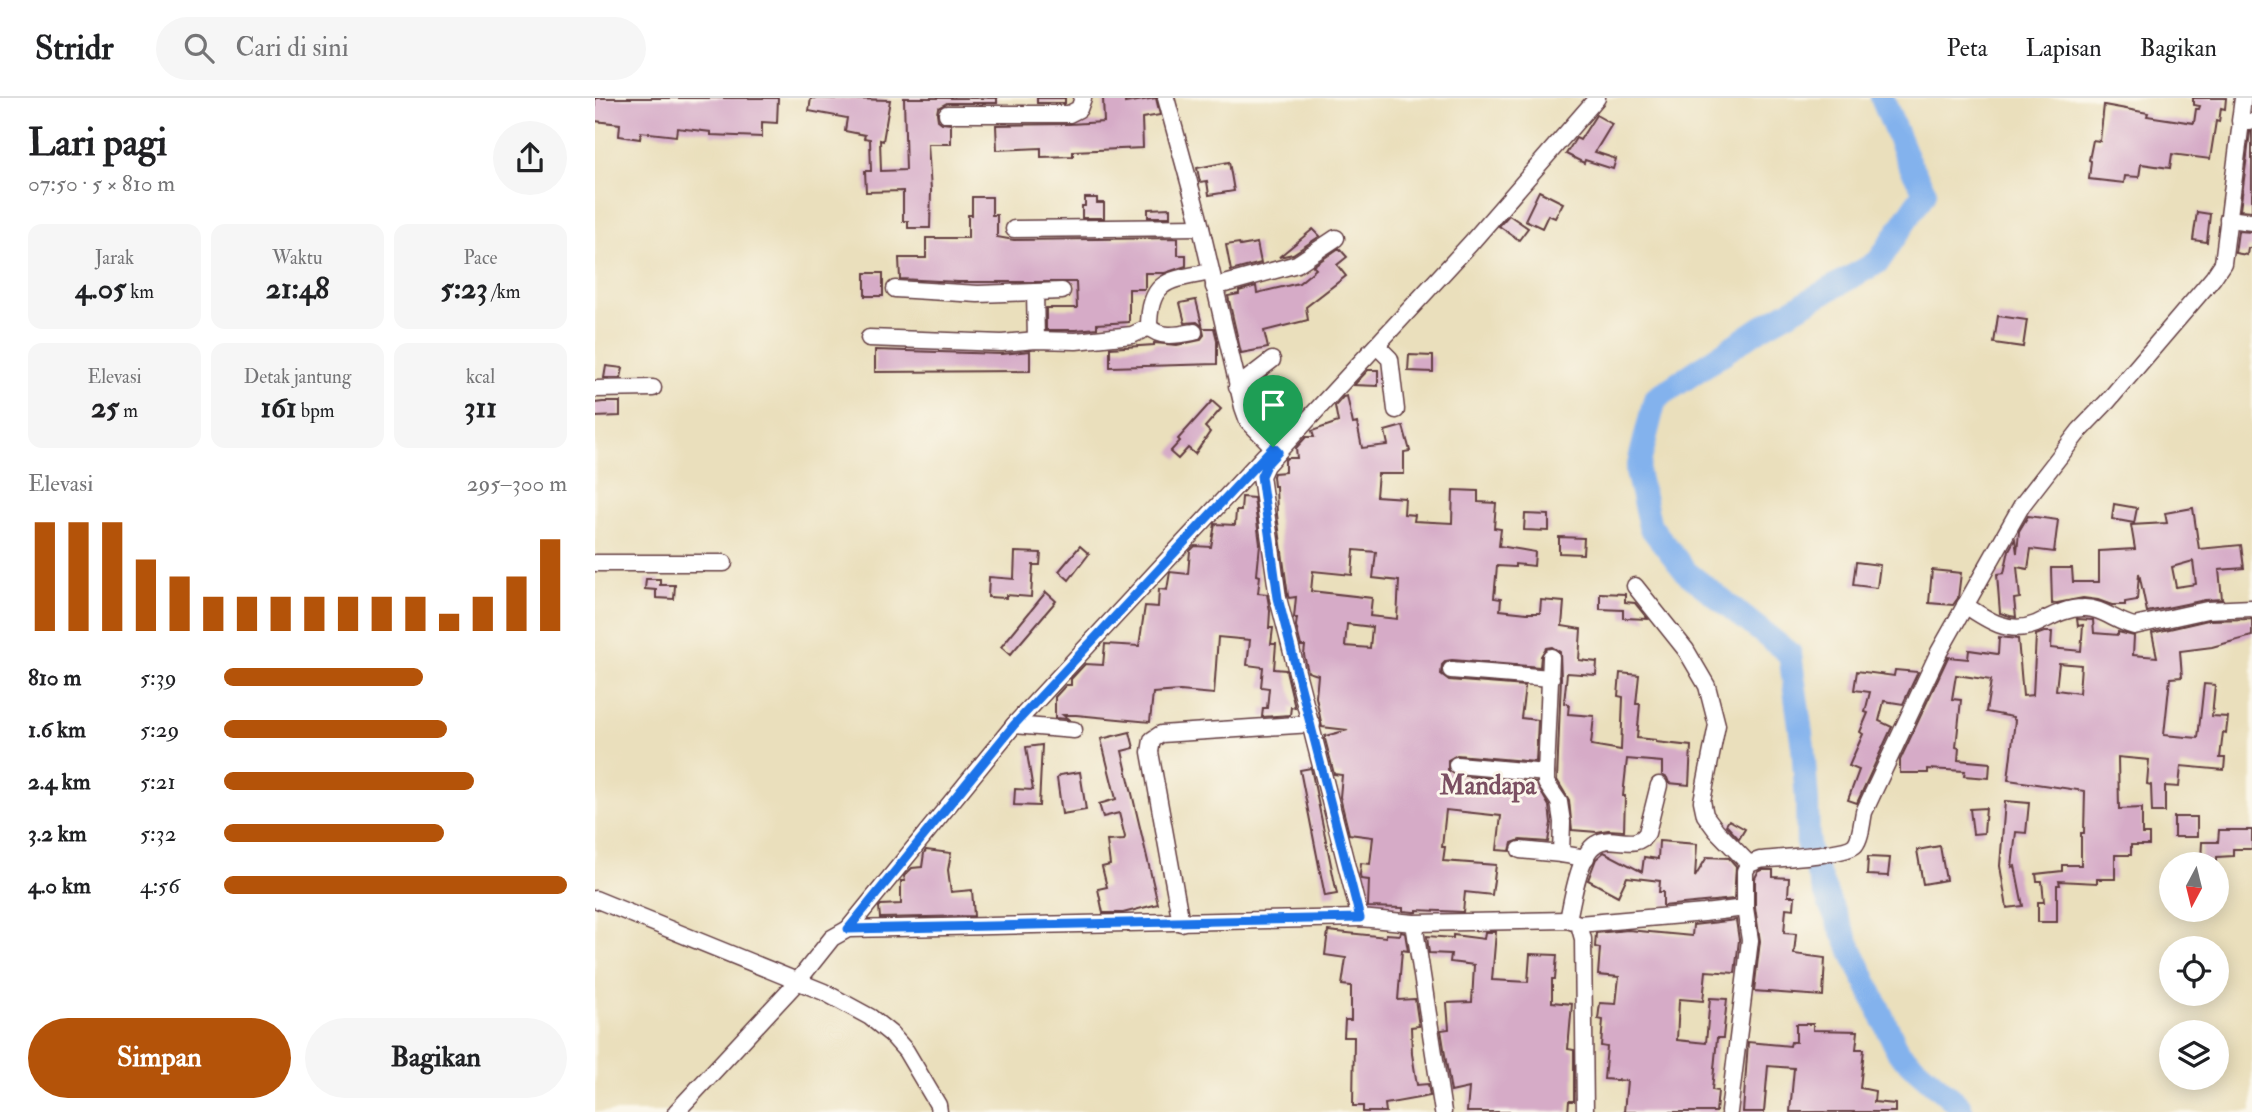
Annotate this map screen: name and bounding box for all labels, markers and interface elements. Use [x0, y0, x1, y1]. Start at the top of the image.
search box [156, 17, 646, 80]
text: Stridr [35, 28, 114, 69]
icon: search [180, 29, 218, 67]
text: Cari di sini [236, 32, 349, 64]
text: Peta [1946, 33, 1988, 64]
text: Lapisan [2026, 33, 2102, 64]
text: Bagikan [2140, 33, 2217, 64]
text: Lari pagi [28, 119, 167, 167]
button: share [493, 121, 567, 195]
text: 07:50 · 5 × 810 m [28, 169, 175, 198]
text: Jarak [95, 246, 134, 270]
text: Waktu [272, 246, 323, 270]
text: Pace [463, 246, 498, 270]
text: 4.05 [75, 270, 126, 307]
text: 21:48 [266, 270, 329, 307]
text: 5:23 [440, 270, 488, 307]
text: km [126, 280, 154, 304]
text: /km [488, 280, 521, 304]
text: Elevasi [88, 365, 141, 389]
text: Detak jantung [244, 365, 351, 389]
text: kcal [466, 365, 495, 389]
pin [1243, 375, 1303, 447]
icon: arrive [1254, 386, 1292, 424]
text: 25 [91, 389, 119, 426]
text: 161 [261, 389, 297, 426]
text: 311 [464, 389, 497, 426]
text: m [119, 399, 138, 423]
text: bpm [297, 399, 334, 423]
text: Elevasi [28, 469, 93, 498]
text: 295–300 m [467, 469, 567, 498]
text: 810 m [28, 663, 81, 692]
text: 5:39 [140, 663, 176, 692]
text: 1.6 km [28, 715, 86, 744]
text: 5:29 [140, 715, 179, 744]
text: 2.4 km [28, 767, 91, 796]
text: 5:21 [140, 767, 176, 796]
district label: Mandapa [1439, 770, 1537, 803]
text: 3.2 km [28, 819, 87, 848]
text: 5:32 [140, 819, 176, 848]
north arrow [2159, 852, 2229, 922]
map controls [2159, 852, 2229, 1090]
text: 4.0 km [28, 871, 91, 900]
text: 4:56 [140, 871, 180, 900]
button: locate [2159, 936, 2229, 1006]
button: Simpan [28, 1018, 291, 1098]
button: Bagikan [305, 1018, 567, 1098]
button: layers [2159, 1020, 2229, 1090]

